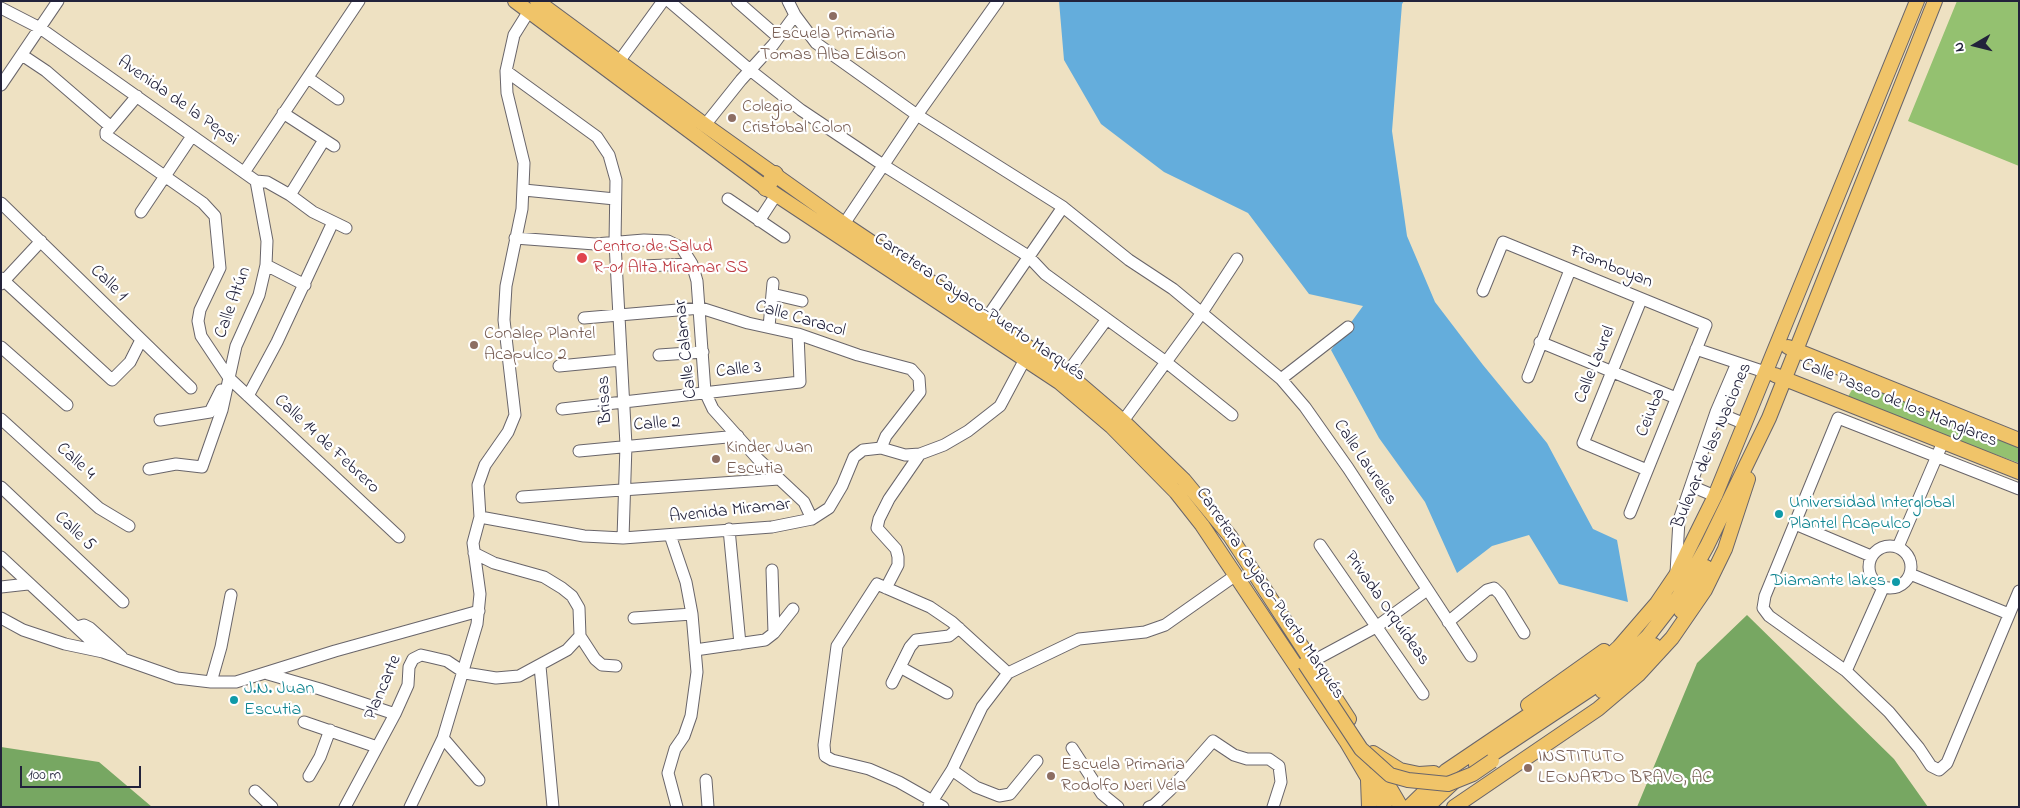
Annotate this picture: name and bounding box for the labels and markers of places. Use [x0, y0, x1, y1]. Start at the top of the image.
marker: Escuela Primaria Tomas Alba Edison [827, 10, 839, 22]
place label: Escuela Primaria Tomas Alba Edison [760, 24, 906, 66]
place label: Colegio Cristobal Colon [742, 97, 851, 140]
marker: Colegio Cristobal Colon [726, 112, 738, 124]
place label: Centro de Salud R-01 Alta Miramar SS [593, 237, 748, 280]
marker: Centro de Salud R-01 Alta Miramar SS [575, 251, 589, 265]
place label: Conalep Plantel Acapulco 2 [484, 324, 595, 366]
marker: Conalep Plantel Acapulco 2 [468, 339, 480, 351]
place label: Kinder Juan Escutia [726, 438, 813, 480]
marker: Kinder Juan Escutia [710, 453, 722, 465]
place label: Universidad Interglobal Plantel Acapulco [1789, 493, 1955, 536]
marker: Universidad Interglobal Plantel Acapulco [1773, 508, 1785, 520]
place label: Diamante lakes [1771, 571, 1886, 593]
marker: Diamante lakes [1890, 576, 1902, 588]
place label: J.N. Juan Escutia [244, 679, 314, 722]
marker: J.N. Juan Escutia [228, 694, 240, 706]
place label: INSTITUTO LEONARDO BRAVO, AC [1538, 747, 1712, 790]
place label: Escuela Primaria Rodolfo Neri Vela [1061, 755, 1186, 798]
marker: INSTITUTO LEONARDO BRAVO, AC [1522, 762, 1534, 774]
marker: Escuela Primaria Rodolfo Neri Vela [1045, 770, 1057, 782]

